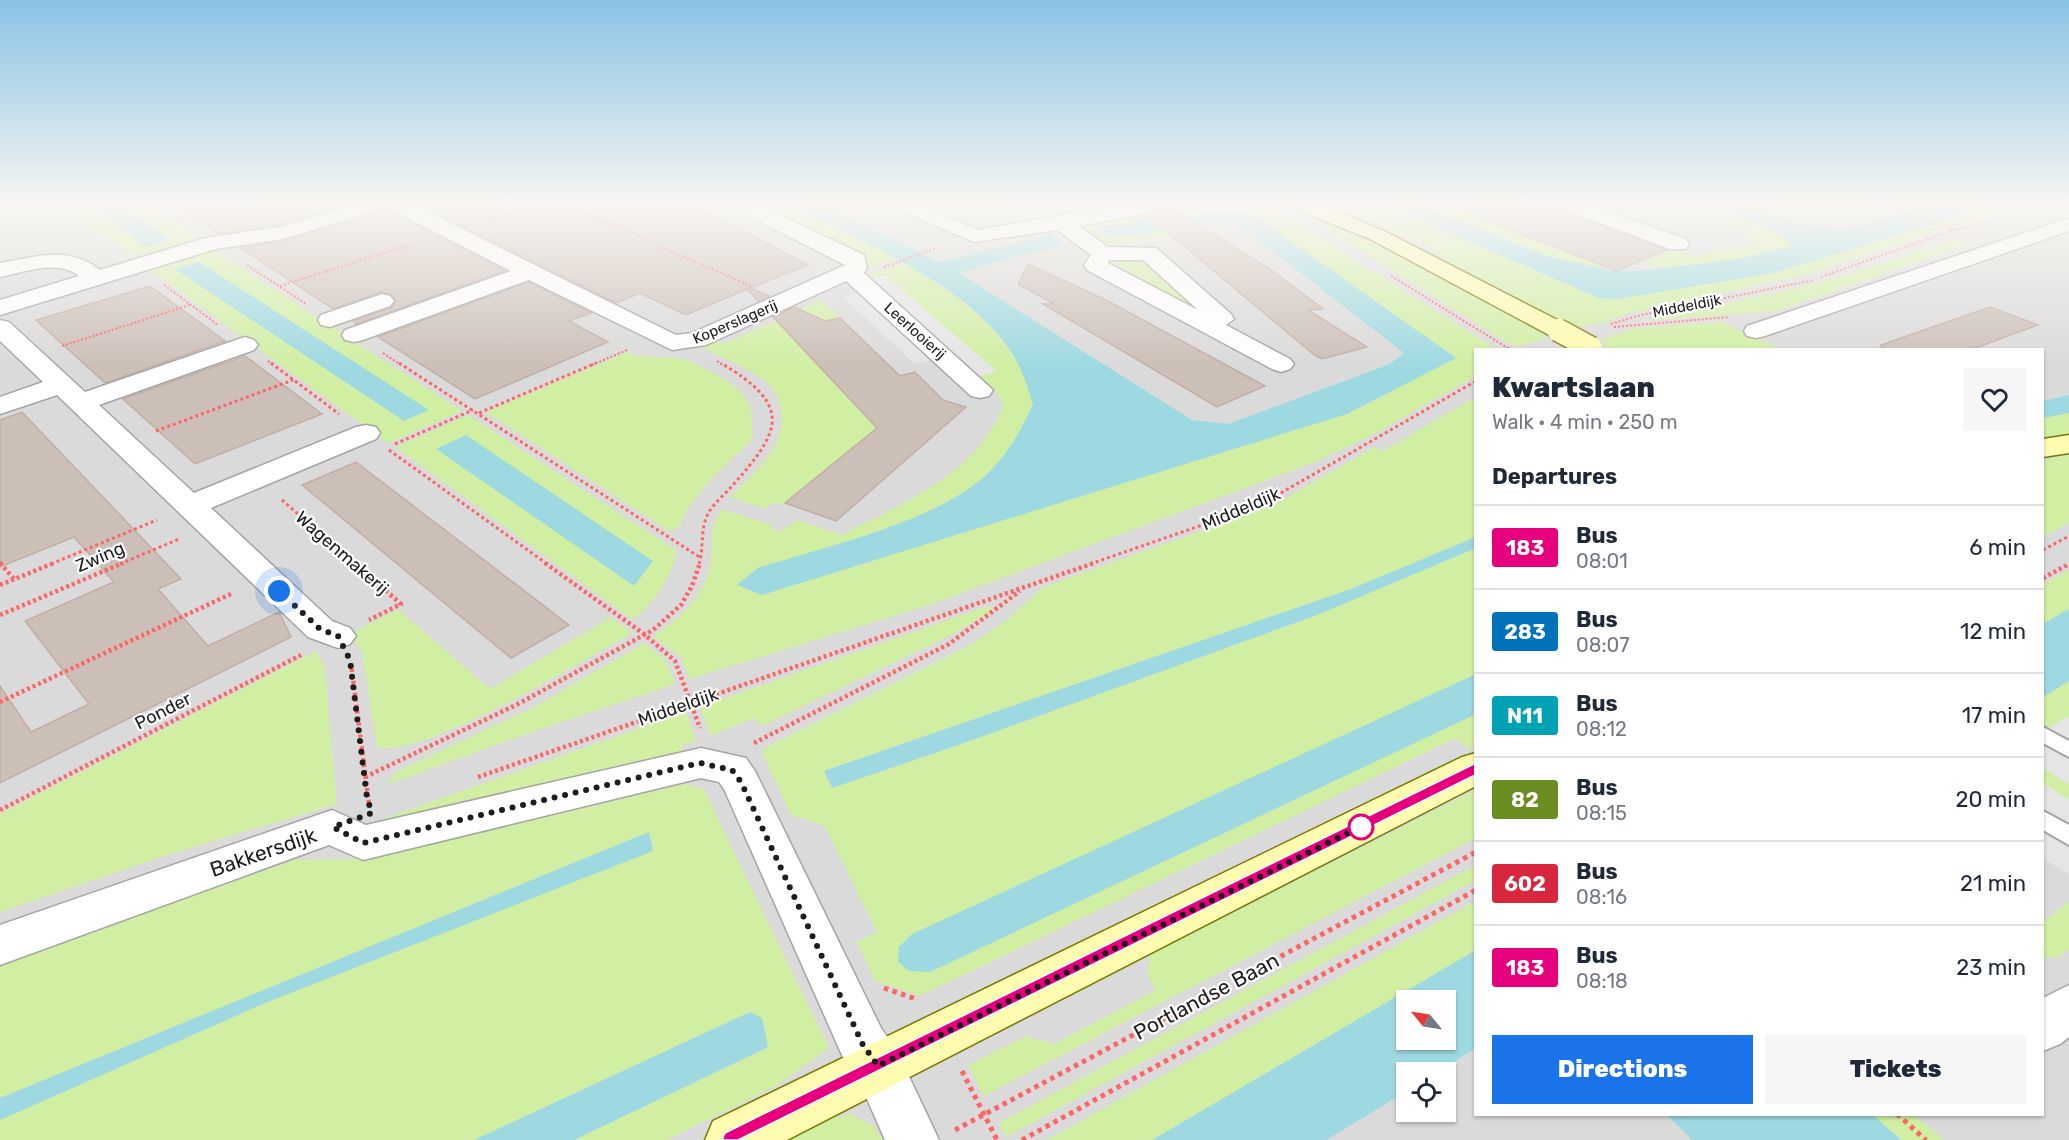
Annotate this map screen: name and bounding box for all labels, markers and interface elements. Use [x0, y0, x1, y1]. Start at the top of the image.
street label: Middeldijk [1651, 290, 1723, 321]
street label: Koperslagerij [690, 296, 780, 348]
street label: Leerlooierij [880, 299, 950, 363]
button: heart [1963, 368, 2026, 431]
text: Kwartslaan [1492, 371, 1655, 404]
text: Walk · 4 min · 250 m [1492, 410, 1677, 434]
text: Departures [1492, 463, 1617, 490]
street label: Middeldijk [1198, 482, 1284, 535]
street label: Wagenmakerij [291, 507, 393, 599]
text: Bus [1576, 522, 1618, 549]
text: 6 min [1969, 534, 2026, 561]
text: 183 [1506, 535, 1544, 560]
street label: Zwing [72, 537, 128, 577]
text: 08:01 [1576, 549, 1628, 573]
your location [264, 576, 294, 606]
text: Bus [1576, 606, 1618, 633]
text: 12 min [1960, 618, 2026, 645]
text: 283 [1504, 619, 1546, 644]
text: 08:07 [1576, 633, 1630, 657]
street label: Middeldijk [635, 683, 722, 731]
street label: Ponder [131, 687, 195, 734]
text: Bus [1576, 690, 1618, 717]
text: 17 min [1962, 702, 2026, 729]
text: N11 [1507, 703, 1543, 728]
text: 08:12 [1576, 717, 1627, 741]
text: Bus [1576, 774, 1618, 801]
text: 20 min [1956, 786, 2026, 813]
text: 82 [1511, 787, 1539, 812]
text: 08:15 [1576, 801, 1627, 825]
unlabelled marker [1348, 814, 1374, 840]
street label: Bakkersdijk [206, 822, 320, 882]
text: Bus [1576, 858, 1618, 885]
text: 21 min [1960, 870, 2026, 897]
text: 602 [1504, 871, 1546, 896]
text: 08:16 [1576, 885, 1627, 909]
text: Bus [1576, 942, 1618, 969]
street label: Portlandse Baan [1129, 947, 1283, 1045]
text: 23 min [1956, 954, 2026, 981]
text: 183 [1506, 955, 1544, 980]
text: 08:18 [1576, 969, 1628, 993]
north arrow [1396, 990, 1456, 1050]
map controls [1396, 990, 1456, 1122]
button: Directions [1492, 1035, 1753, 1104]
button: Tickets [1765, 1035, 2026, 1104]
button: locate [1396, 1062, 1456, 1122]

